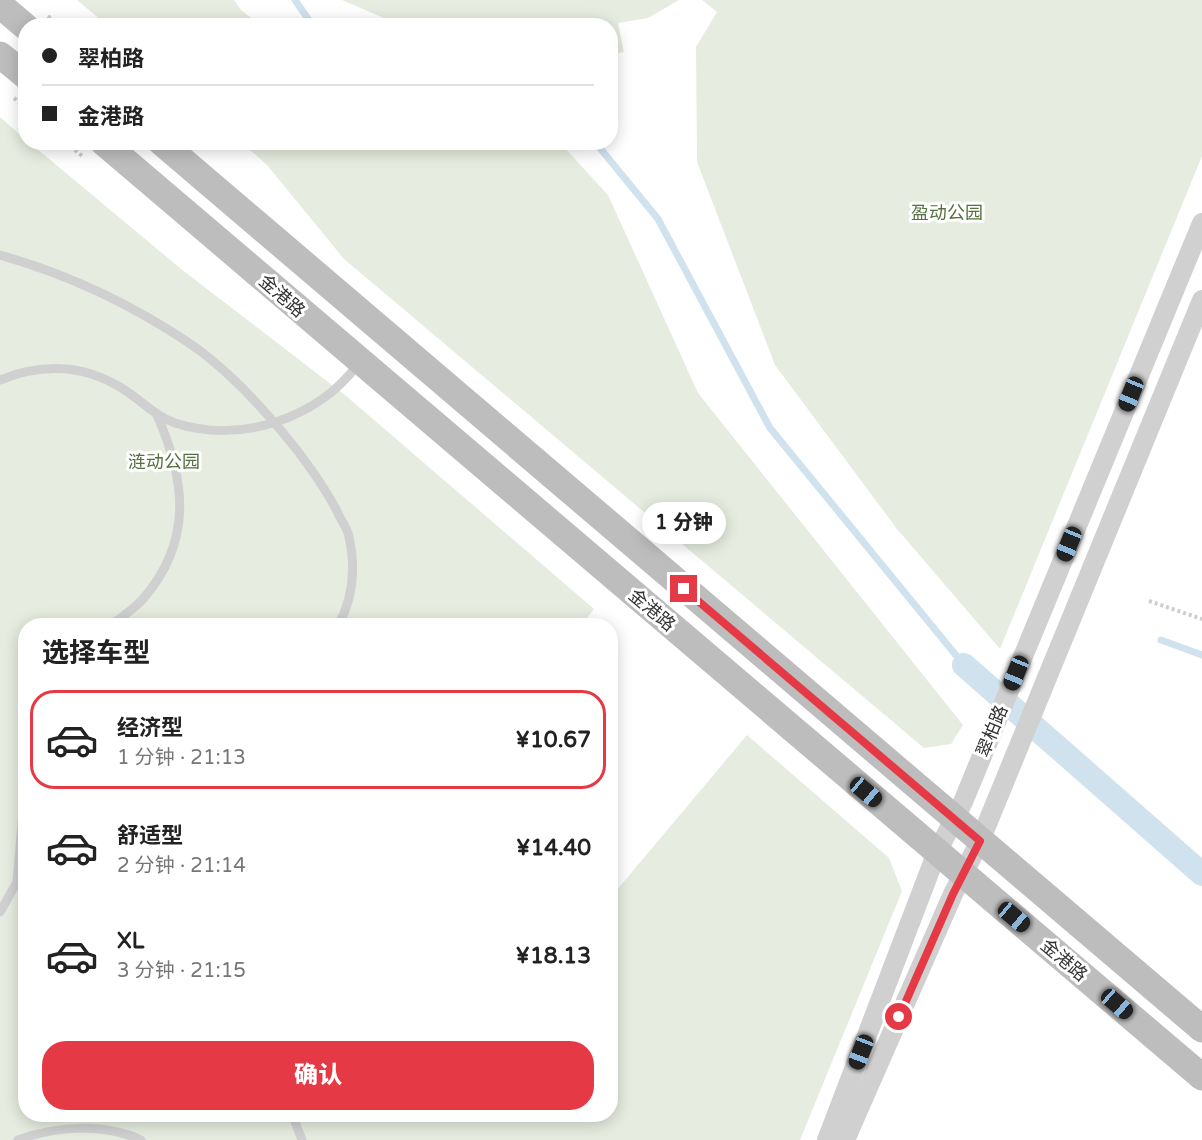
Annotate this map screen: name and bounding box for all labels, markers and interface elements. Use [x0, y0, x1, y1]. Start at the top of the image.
text: 翠柏路 [78, 46, 144, 72]
text: 金港路 [78, 104, 144, 130]
park label: 盈动公园 [911, 202, 983, 224]
street label: 金港路 [254, 270, 310, 322]
car [1116, 374, 1146, 414]
park label: 涟动公园 [128, 451, 200, 473]
callout: 1 分钟 [642, 502, 726, 544]
text: 1 分钟 [655, 511, 713, 535]
car [1054, 524, 1084, 564]
route end [670, 575, 697, 602]
street label: 金港路 [624, 584, 680, 636]
text: 选择车型 [42, 637, 150, 670]
car [1001, 653, 1031, 693]
street label: 翠柏路 [972, 702, 1012, 760]
icon: car [45, 713, 99, 767]
text: 经济型 [117, 715, 183, 741]
text: ¥10.67 [516, 727, 591, 753]
text: 1 分钟 · 21:13 [117, 746, 246, 770]
car [846, 774, 886, 810]
icon: car [45, 821, 99, 875]
text: 舒适型 [117, 823, 183, 849]
text: ¥14.40 [516, 835, 591, 861]
text: 2 分钟 · 21:14 [117, 854, 246, 878]
car [994, 899, 1034, 935]
text: XL [117, 928, 144, 954]
icon: car [45, 929, 99, 983]
street label: 金港路 [1036, 934, 1092, 986]
text: ¥18.13 [516, 943, 591, 969]
text: 3 分钟 · 21:15 [117, 959, 246, 983]
car [1098, 985, 1136, 1023]
route start [885, 1003, 912, 1030]
car [846, 1032, 876, 1072]
button: 确认 [42, 1041, 594, 1110]

